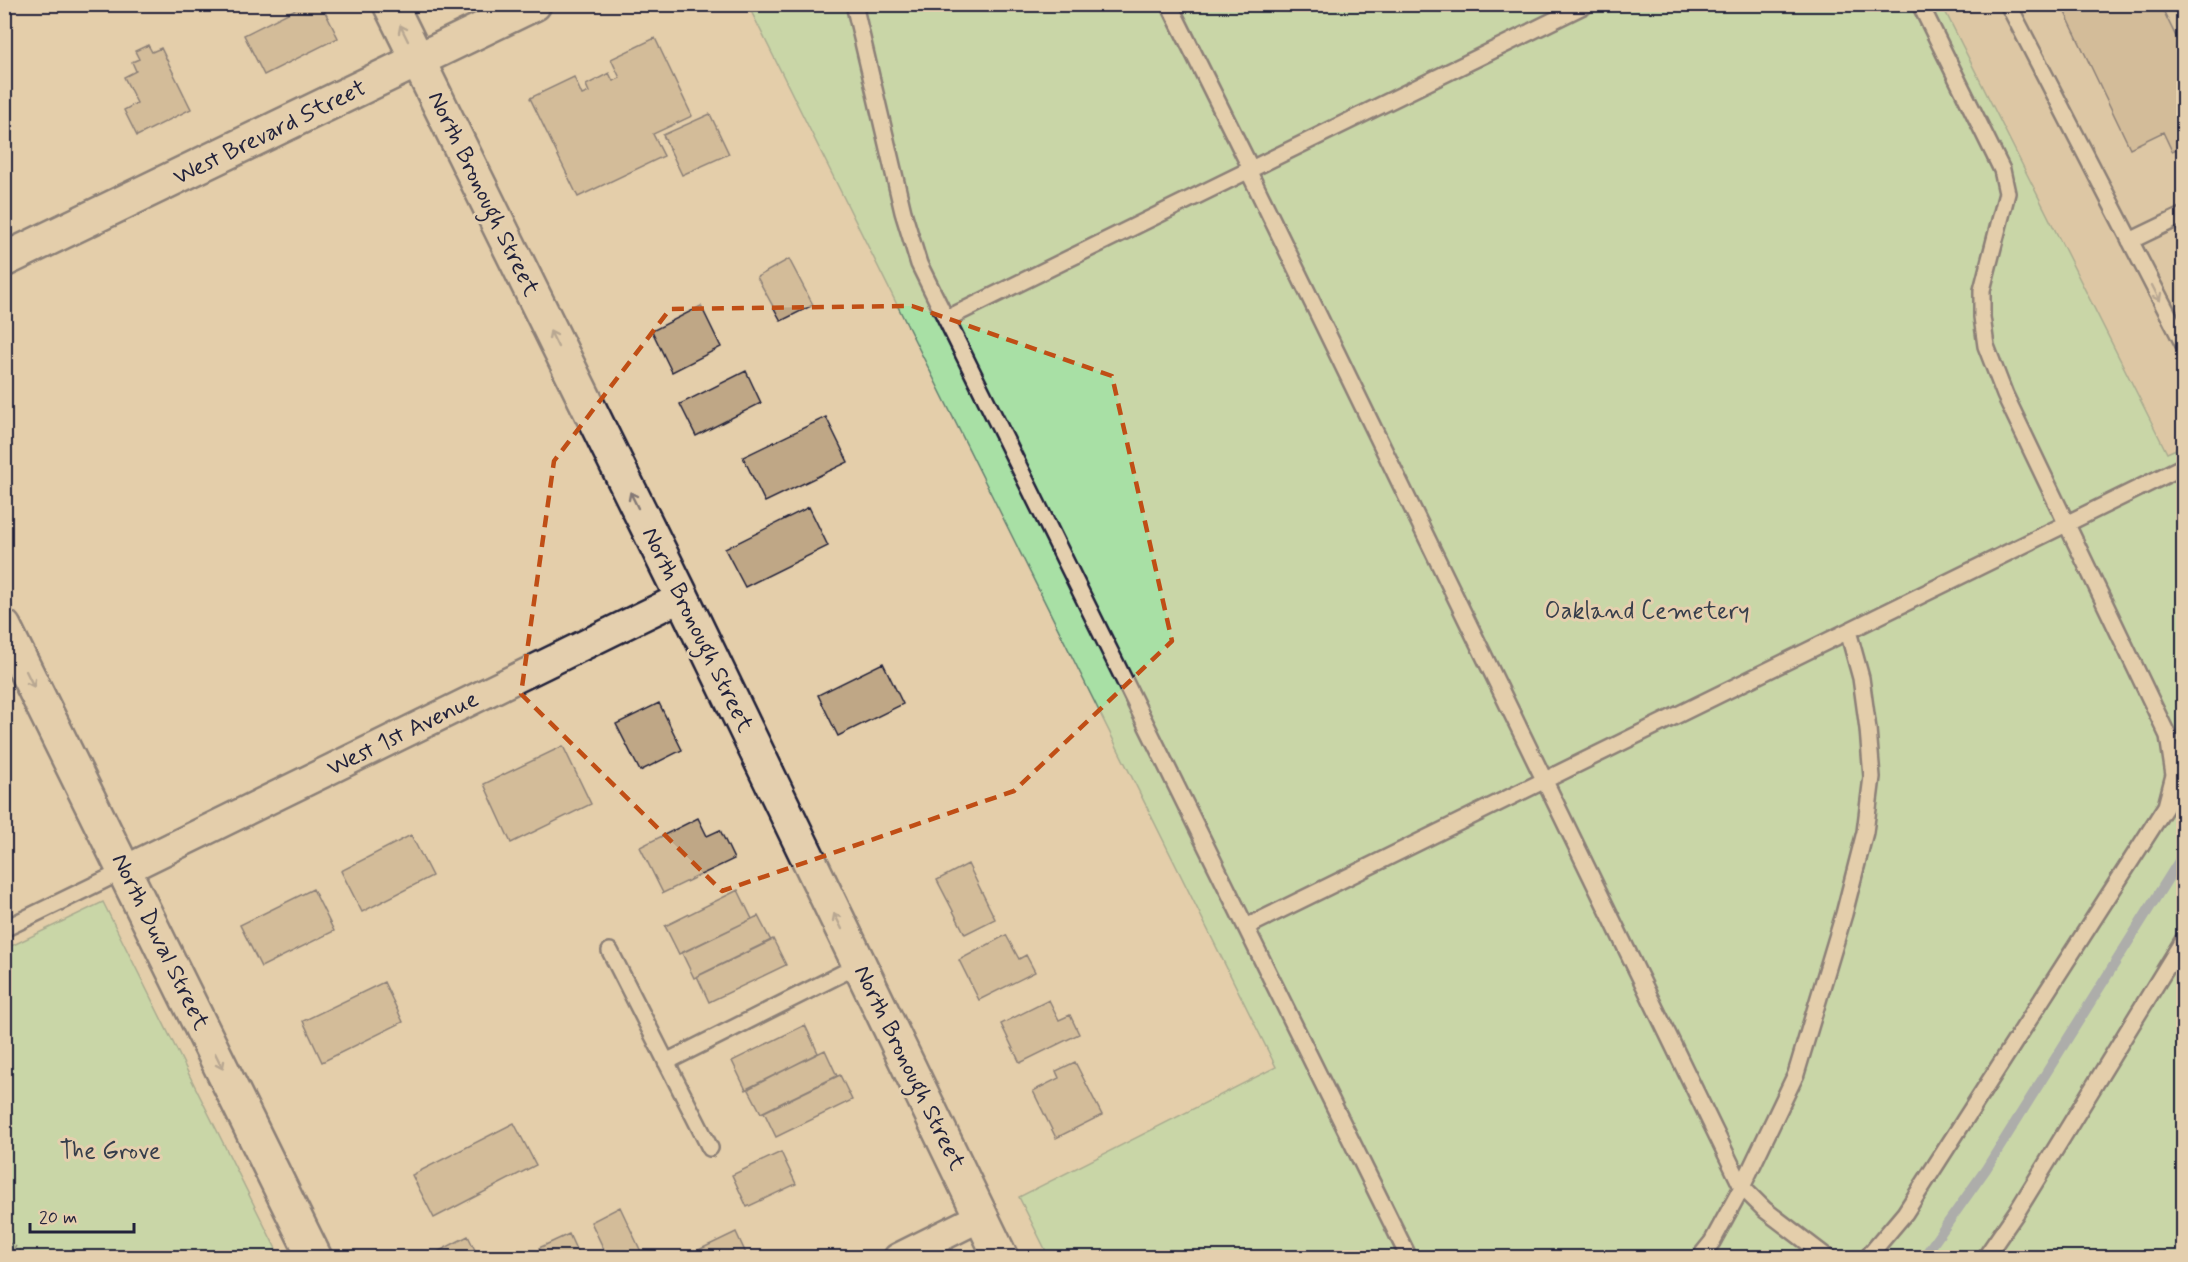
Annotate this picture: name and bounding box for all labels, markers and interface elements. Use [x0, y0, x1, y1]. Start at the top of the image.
one-way arrow [398, 24, 410, 42]
street label: West Brevard Street [168, 73, 372, 193]
street label: North Bronough Street [417, 86, 546, 303]
one-way arrow [2151, 284, 2163, 302]
one-way arrow [547, 330, 559, 348]
one-way arrow [628, 492, 639, 510]
street label: North Bronough Street [631, 522, 760, 739]
park label: Oakland Cemetery [1544, 596, 1750, 627]
one-way arrow [25, 670, 37, 688]
street label: West 1st Avenue [322, 684, 484, 784]
street label: North Duval Street [104, 848, 216, 1036]
one-way arrow [832, 913, 843, 931]
street label: North Bronough Street [843, 960, 972, 1177]
one-way arrow [213, 1052, 225, 1070]
park label: The Grove [60, 1136, 161, 1167]
scale bar [30, 1196, 134, 1234]
text: 20 m [39, 1206, 77, 1230]

